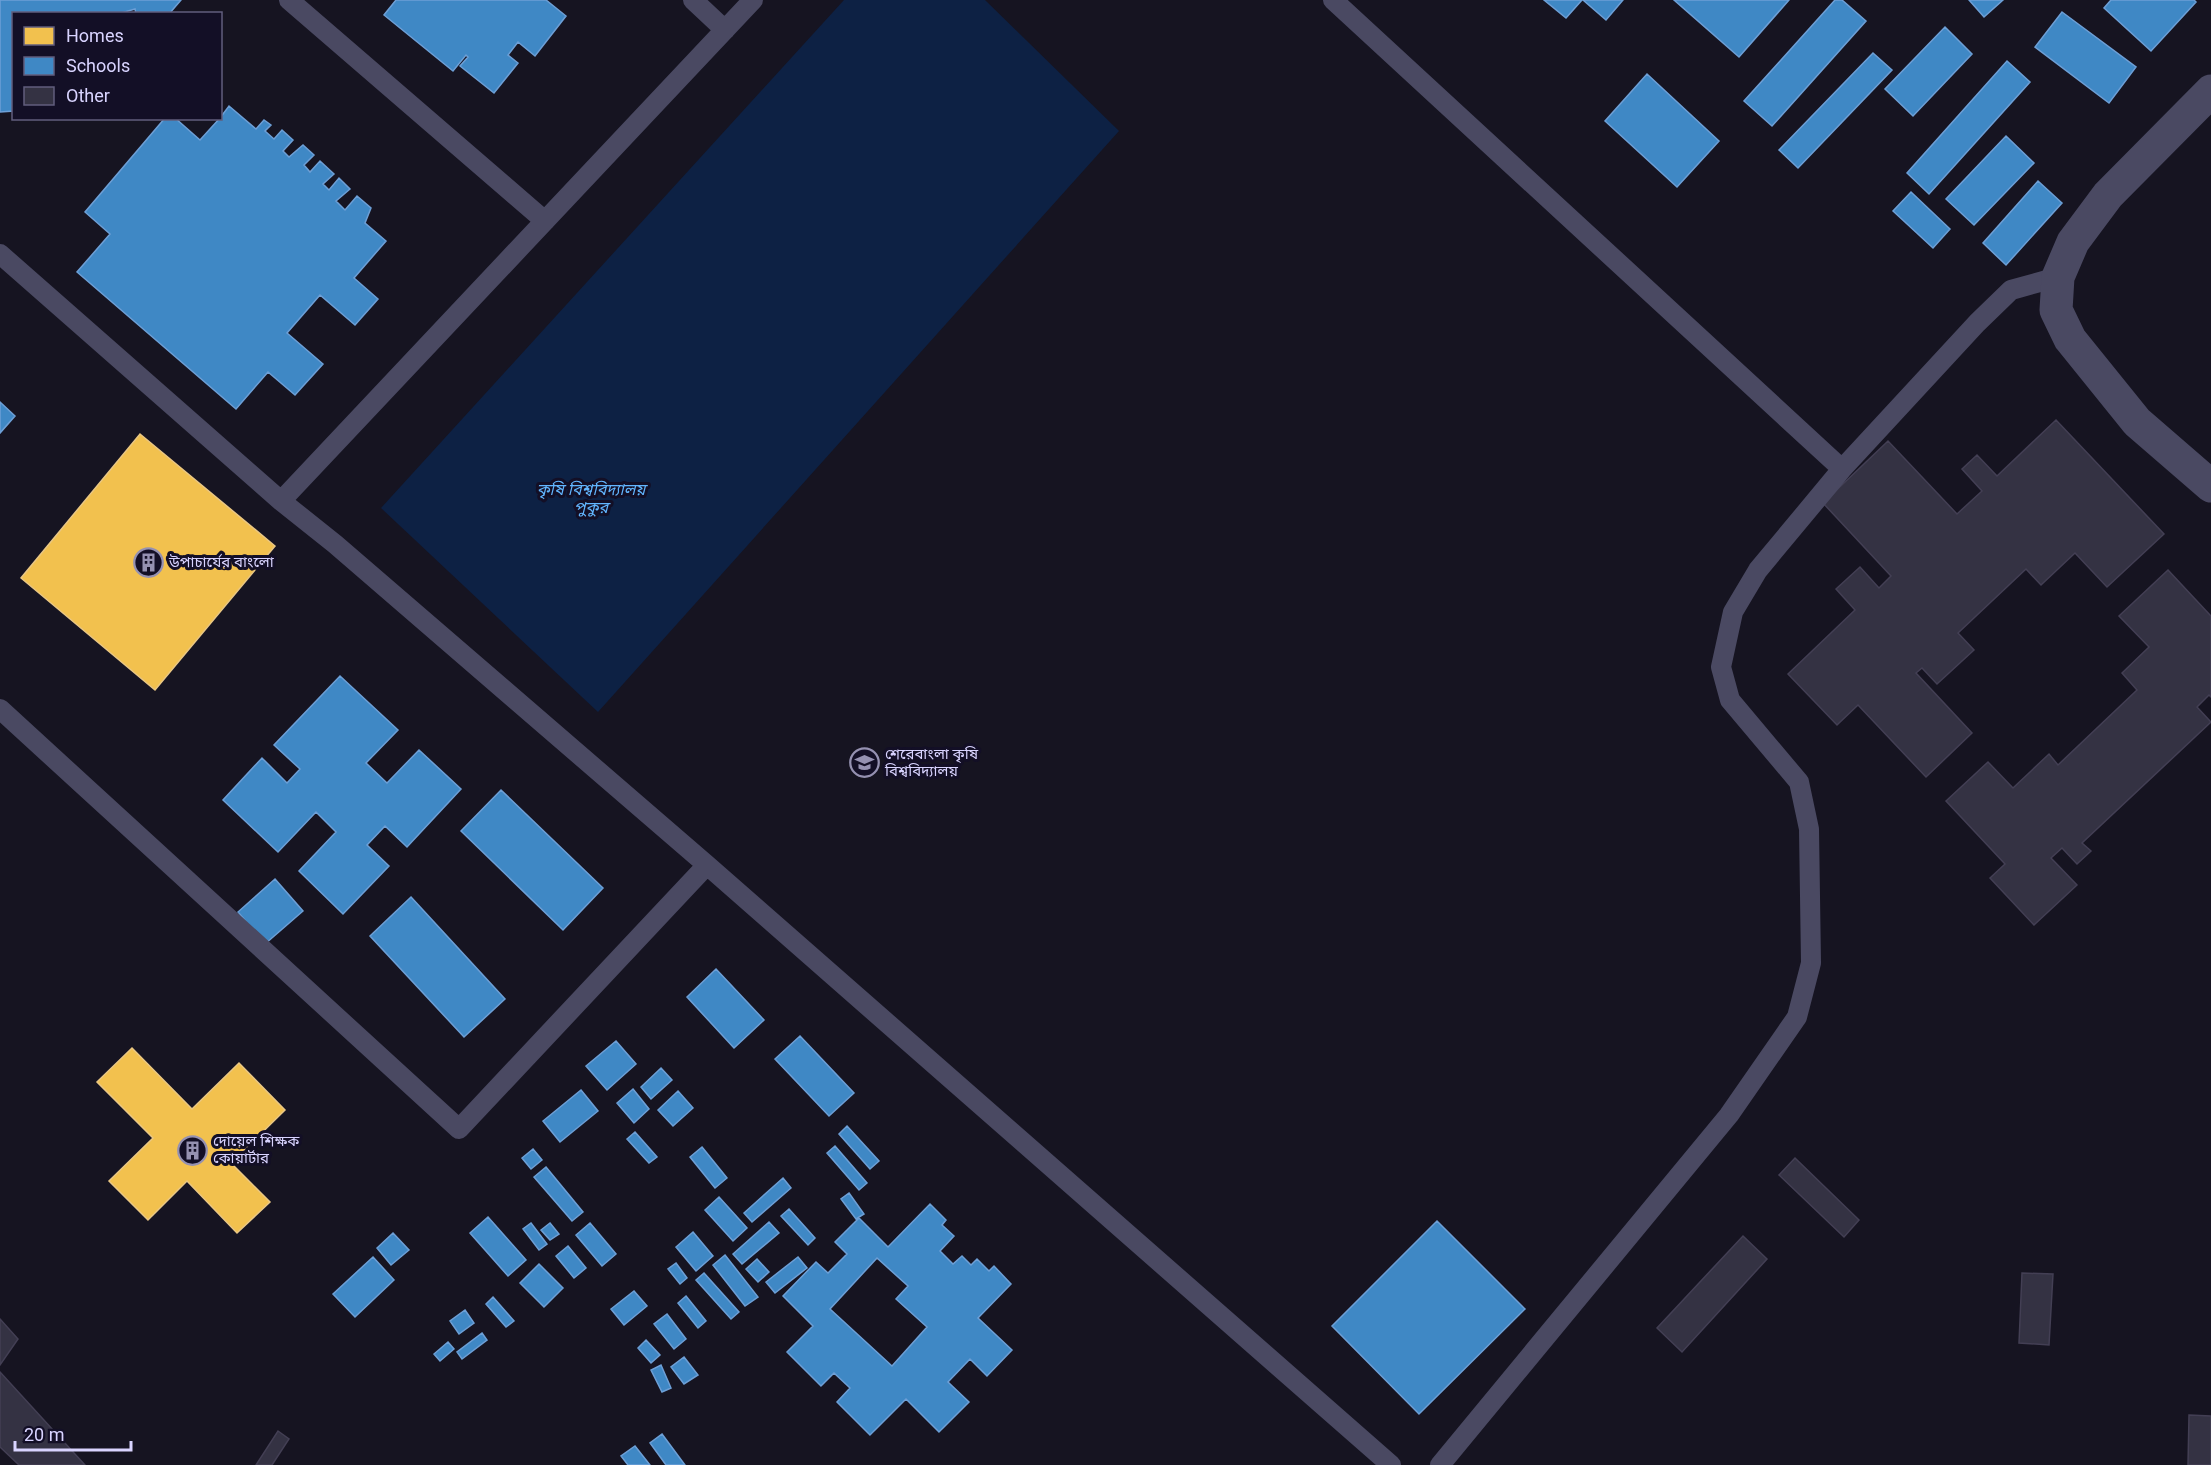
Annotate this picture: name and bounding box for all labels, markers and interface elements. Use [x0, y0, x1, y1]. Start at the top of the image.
legend [12, 12, 222, 120]
text: Homes [66, 25, 124, 46]
text: Schools [66, 55, 130, 76]
text: Other [66, 85, 110, 106]
water label: কৃষি বিশ্ববিদ্যালয় পুকুর [537, 480, 648, 517]
building icon: উপাচার্যের বাংলো [132, 546, 164, 578]
place label: উপাচার্যের বাংলো [168, 553, 275, 571]
place label: শেরেবাংলা কৃষি বিশ্ববিদ্যালয় [884, 745, 979, 780]
school or university icon: শেরেবাংলা কৃষি বিশ্ববিদ্যালয় [848, 747, 880, 779]
place label: দোয়েল শিক্ষক কোয়ার্টার [213, 1132, 300, 1167]
building icon: দোয়েল শিক্ষক কোয়ার্টার [176, 1134, 208, 1166]
scale bar [15, 1414, 130, 1452]
text: 20 m [24, 1424, 64, 1445]

